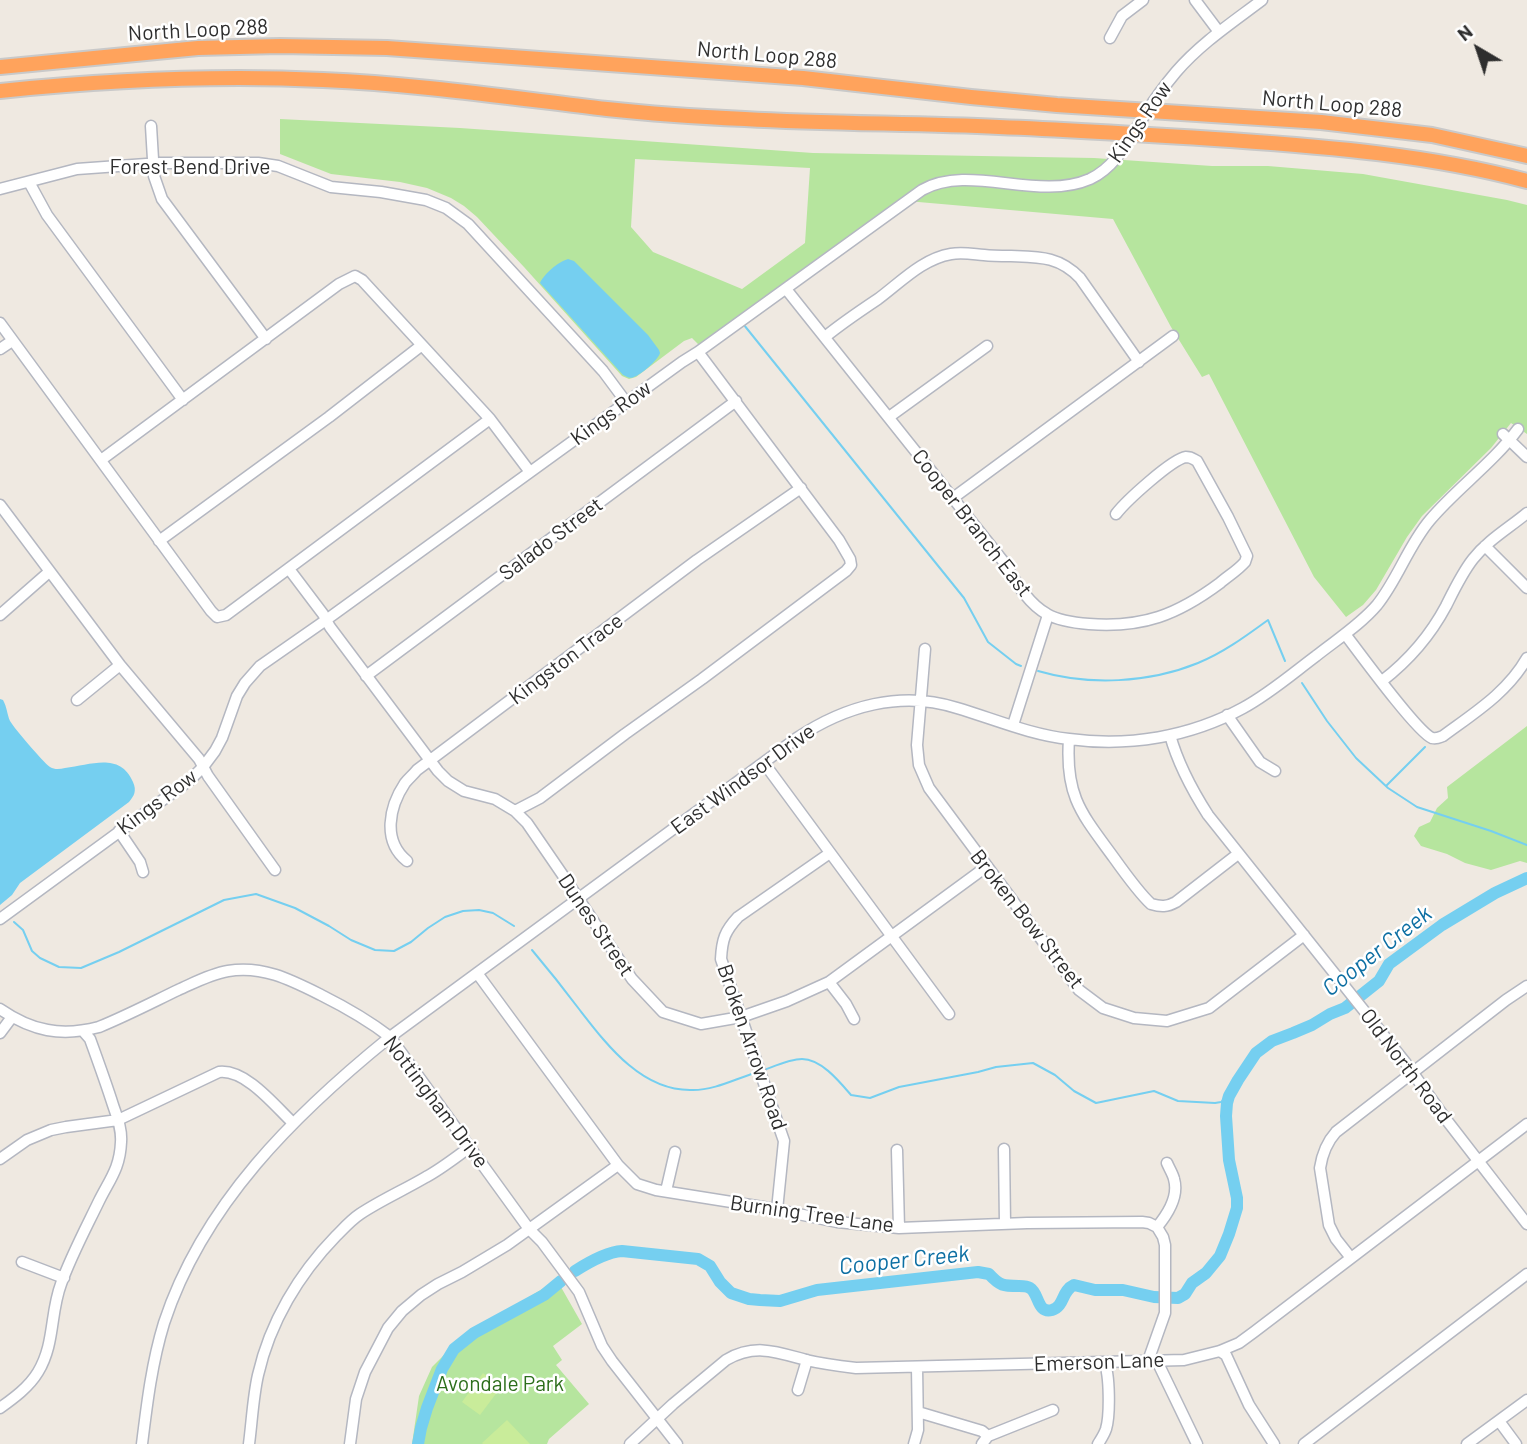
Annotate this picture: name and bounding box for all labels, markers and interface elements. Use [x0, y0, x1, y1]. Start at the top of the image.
street label: North Loop 288 [127, 14, 269, 46]
north arrow [1443, 14, 1513, 84]
text: N [1452, 19, 1477, 45]
street label: North Loop 288 [696, 36, 838, 74]
street label: Kings Row [1103, 76, 1177, 168]
street label: North Loop 288 [1261, 85, 1403, 123]
street label: Forest Bend Drive [110, 154, 270, 180]
street label: Kings Row [566, 375, 656, 451]
street label: Cooper Branch East [907, 444, 1037, 602]
street label: Salado Street [494, 492, 608, 586]
street label: Kingston Trace [504, 608, 628, 710]
street label: East Windsor Drive [666, 718, 820, 840]
street label: Kings Row [112, 764, 202, 840]
street label: Broken Bow Street [965, 844, 1089, 994]
street label: Dunes Street [553, 869, 639, 981]
water label: Cooper Creek [1317, 900, 1437, 1002]
street label: Broken Arrow Road [712, 961, 792, 1133]
street label: Old North Road [1355, 1004, 1457, 1128]
street label: Nottingham Drive [378, 1031, 494, 1173]
street label: Burning Tree Lane [728, 1190, 896, 1238]
water label: Cooper Creek [837, 1239, 971, 1281]
street label: Emerson Lane [1033, 1347, 1165, 1377]
park label: Avondale Park [436, 1371, 564, 1397]

